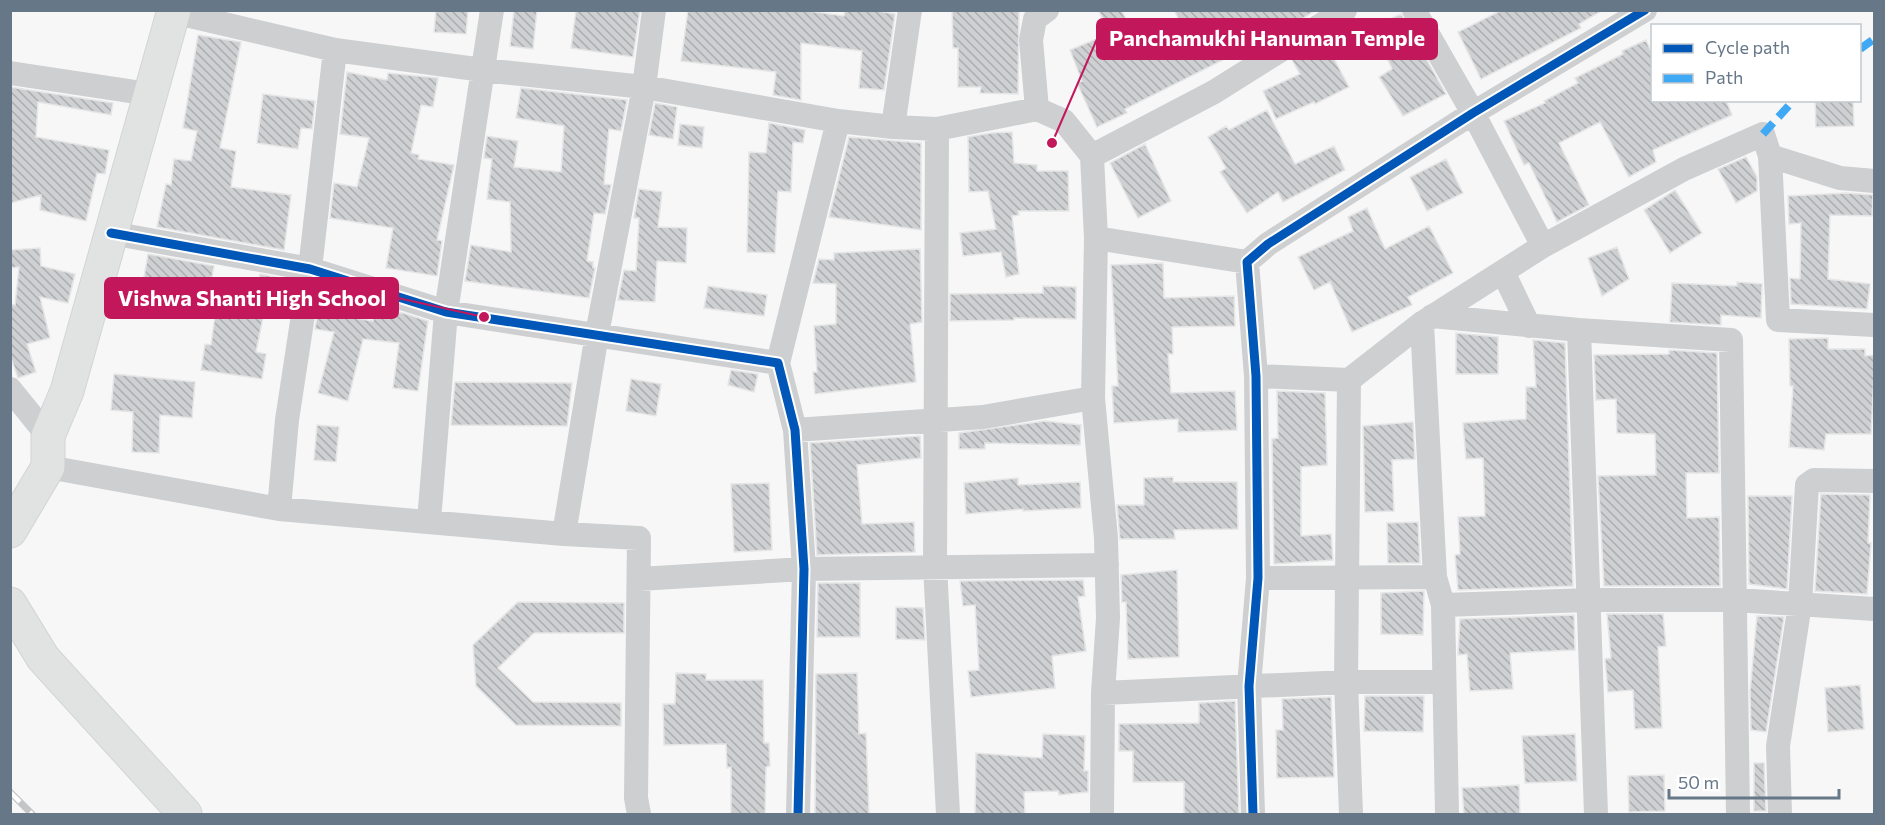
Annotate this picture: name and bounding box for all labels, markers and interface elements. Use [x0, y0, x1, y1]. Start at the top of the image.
callout: Panchamukhi Hanuman Temple [1097, 19, 1437, 59]
text: Panchamukhi Hanuman Temple [1109, 24, 1425, 51]
legend [1651, 24, 1861, 102]
text: Cycle path [1705, 36, 1790, 58]
text: Path [1705, 66, 1743, 88]
callout: Vishwa Shanti High School [105, 278, 398, 318]
text: Vishwa Shanti High School [118, 284, 386, 311]
scale bar [1669, 762, 1838, 800]
text: 50 m [1678, 771, 1719, 793]

